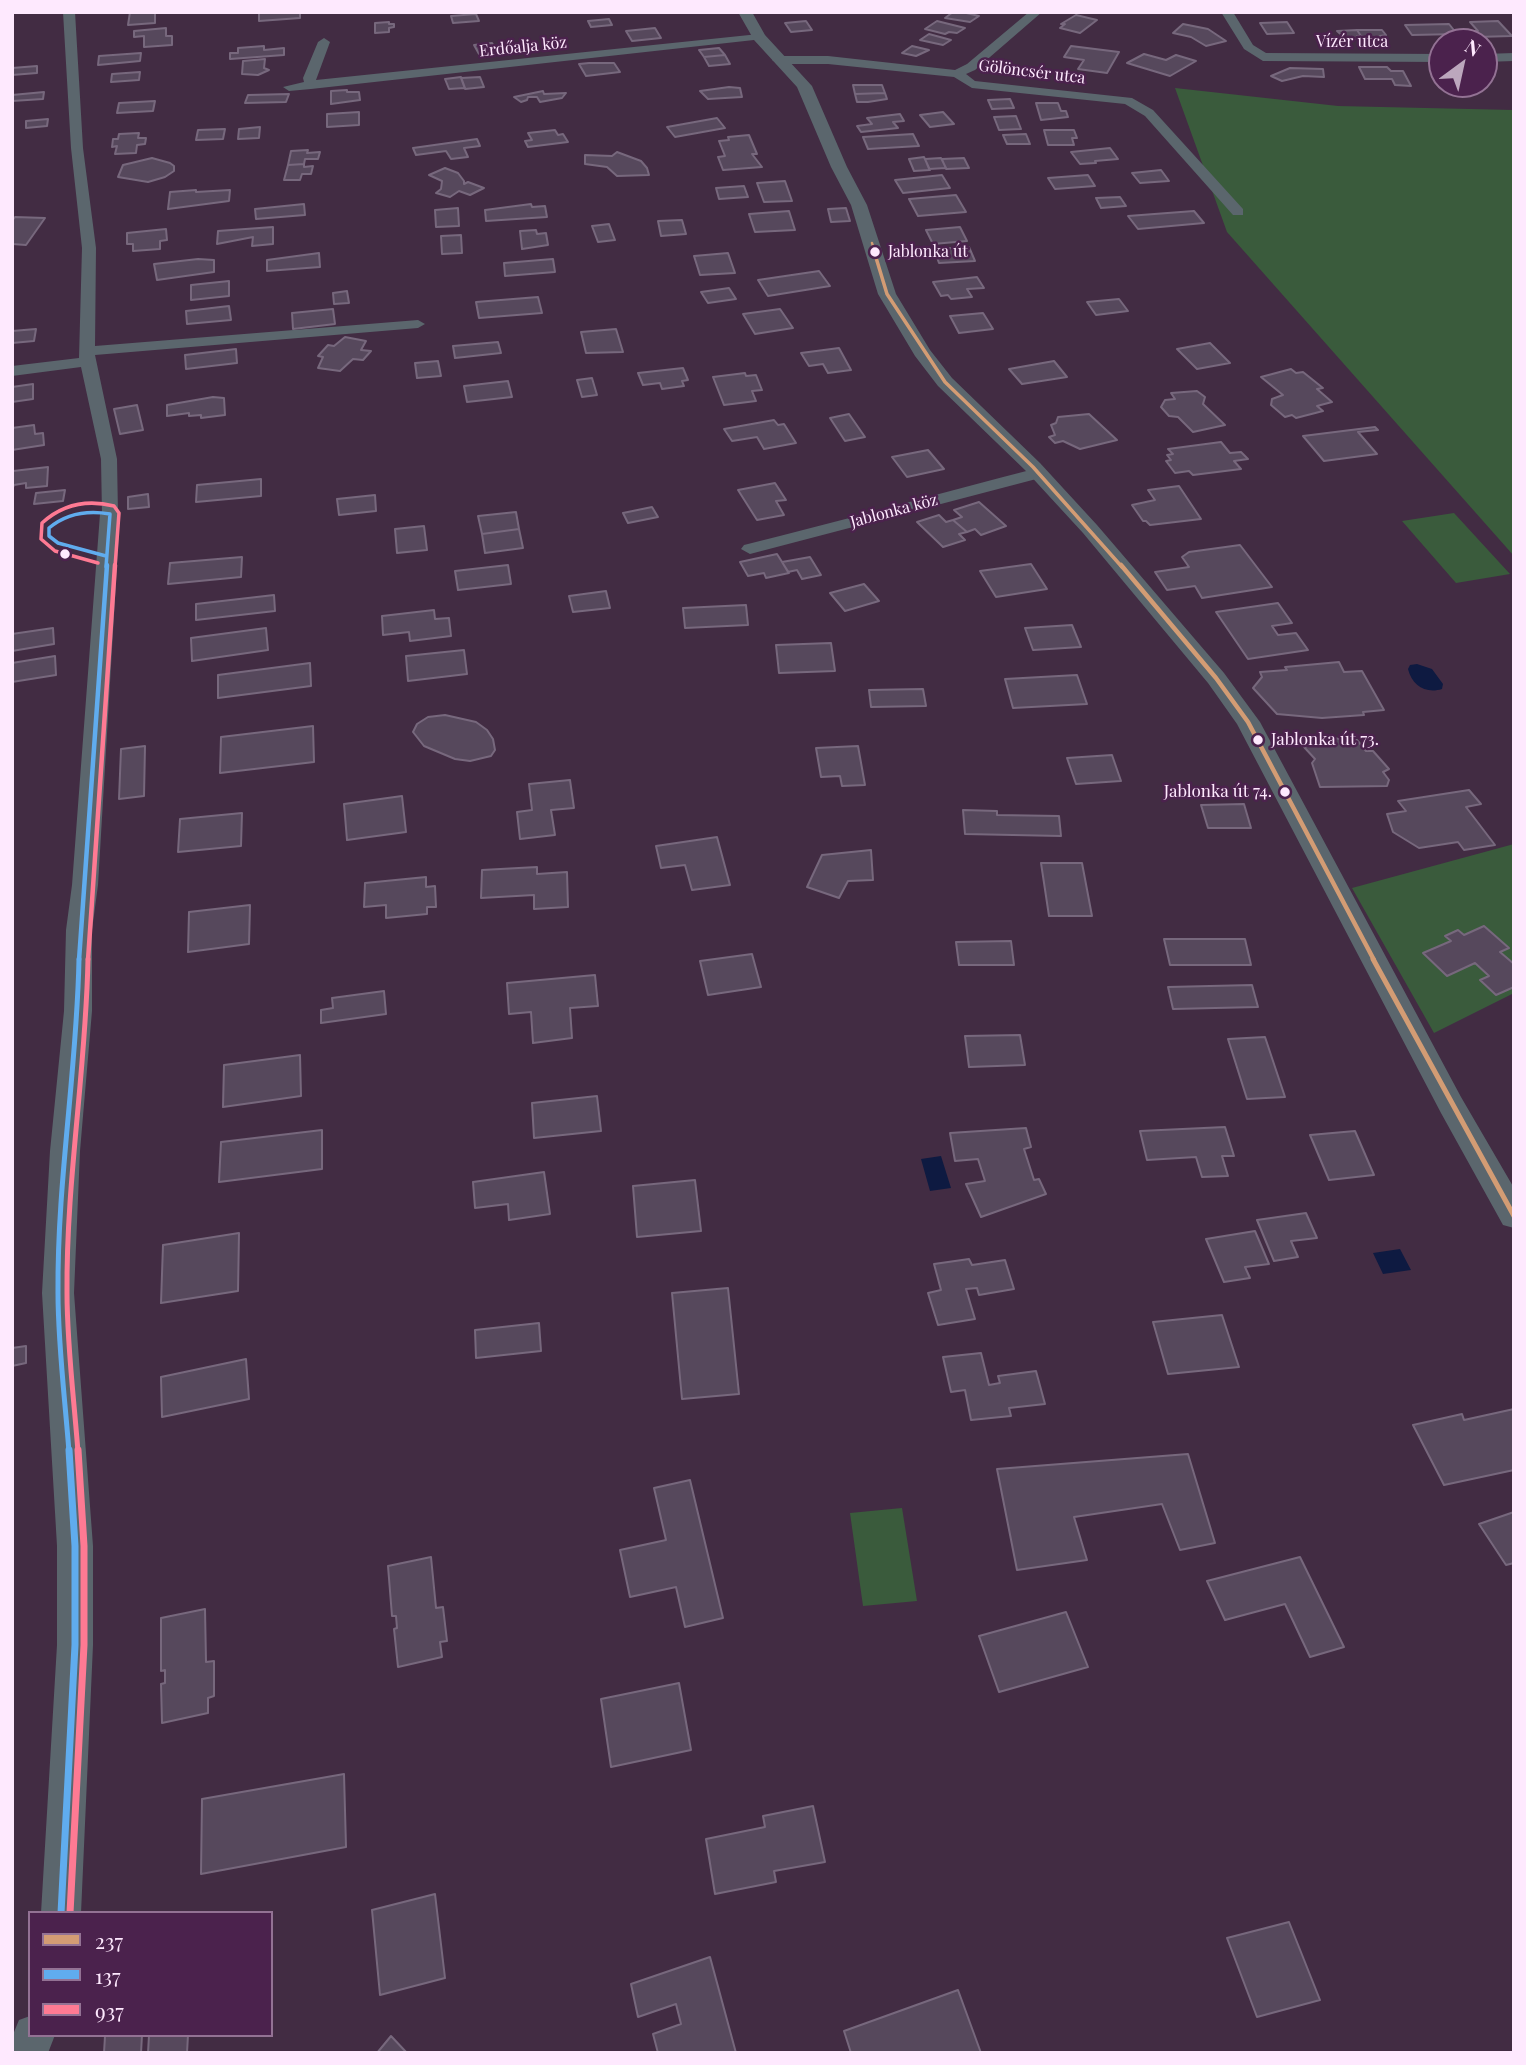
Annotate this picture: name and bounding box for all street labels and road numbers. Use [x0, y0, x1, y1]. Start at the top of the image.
street label: Vízér utca [1316, 32, 1388, 52]
street label: Erdőalja köz [478, 33, 568, 61]
street label: Gölöncsér utca [978, 56, 1086, 88]
street label: Jablonka köz [848, 490, 940, 532]

